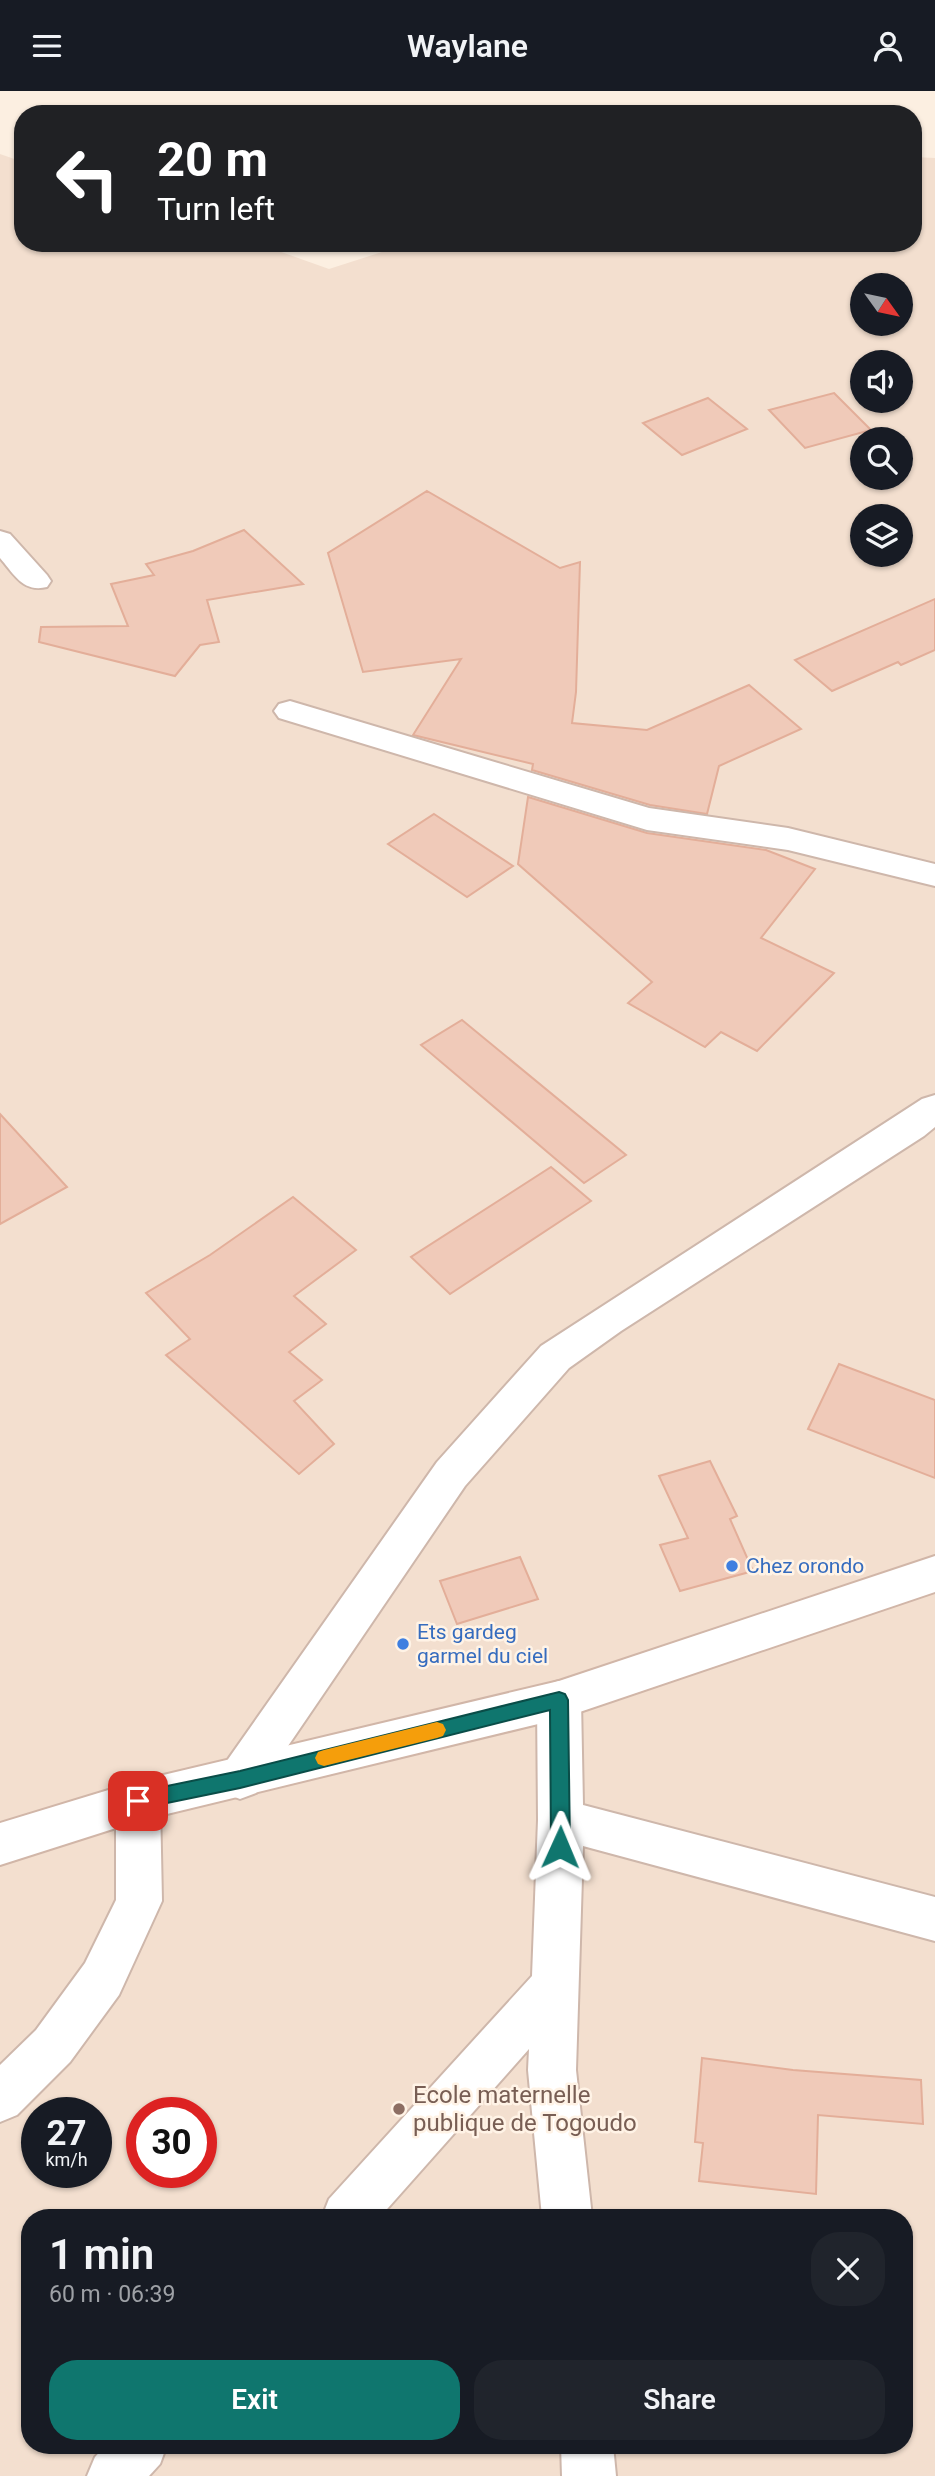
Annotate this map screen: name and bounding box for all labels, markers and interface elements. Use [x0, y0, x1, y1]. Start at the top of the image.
icon: menu [28, 27, 66, 65]
text: Waylane [407, 27, 528, 65]
icon: person [869, 27, 907, 65]
text: 20 m [157, 131, 268, 188]
icon: left [42, 133, 133, 224]
text: Turn left [157, 190, 275, 228]
north arrow [850, 273, 914, 336]
map controls [850, 273, 913, 567]
button: sound [850, 350, 913, 413]
button: search [850, 427, 913, 490]
button: layers [850, 504, 913, 567]
place label: Chez orondo [746, 1554, 864, 1578]
marker: Chez orondo [724, 1558, 740, 1574]
place label: Ets gardeg garmel du ciel [417, 1620, 548, 1668]
marker: Ets gardeg garmel du ciel [395, 1636, 411, 1652]
pin [108, 1771, 168, 1831]
icon: arrive [119, 1782, 157, 1820]
position arrow [523, 1810, 597, 1884]
place label: Ecole maternelle publique de Togoudo [413, 2081, 637, 2137]
speed limit sign: 30 [126, 2097, 217, 2188]
marker: Ecole maternelle publique de Togoudo [391, 2101, 407, 2117]
text: 27 [46, 2113, 87, 2154]
text: km/h [45, 2149, 88, 2170]
text: 1 min [49, 2230, 154, 2279]
button: close [811, 2232, 885, 2306]
text: 60 m · 06:39 [49, 2281, 175, 2308]
button: Exit [49, 2360, 460, 2440]
button: Share [474, 2360, 885, 2440]

